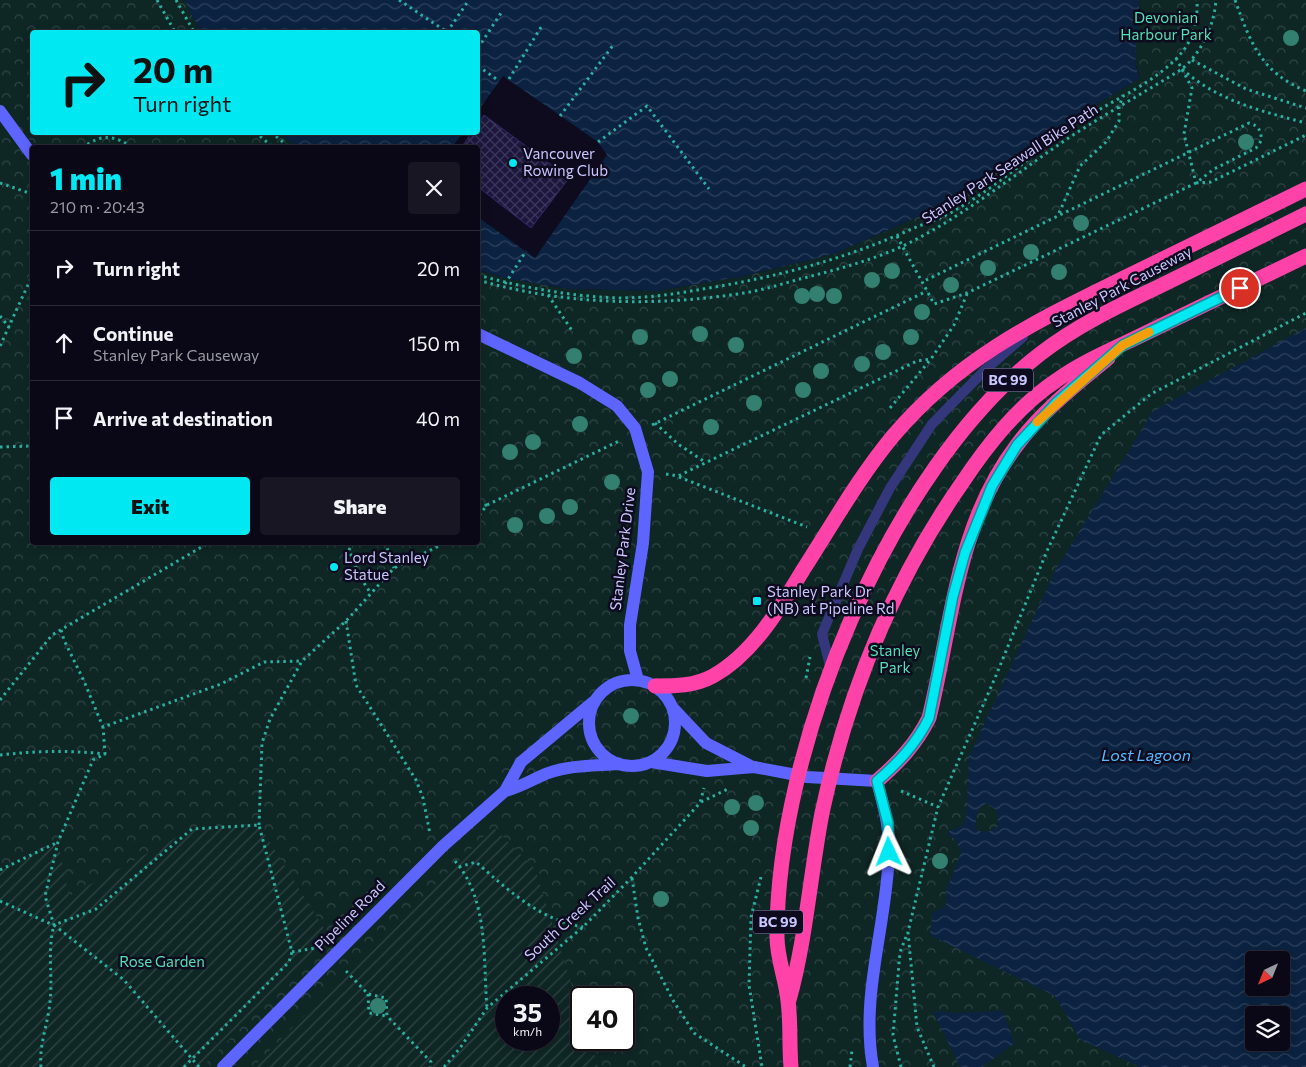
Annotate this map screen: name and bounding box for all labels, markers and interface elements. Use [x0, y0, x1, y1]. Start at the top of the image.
park label: Devonian Harbour Park [1120, 8, 1212, 43]
text: 20 m [133, 47, 213, 90]
icon: right [50, 50, 115, 115]
text: Turn right [133, 90, 231, 117]
street label: Stanley Park Seawall Bike Path [918, 99, 1101, 227]
place label: Vancouver Rowing Club [523, 144, 608, 179]
marker: Vancouver Rowing Club [507, 157, 519, 169]
text: 1 min [50, 159, 122, 196]
button: close [408, 162, 460, 214]
text: 210 m · 20:43 [50, 197, 145, 216]
street label: Stanley Park Causeway [1048, 241, 1195, 331]
icon: right [50, 254, 78, 282]
text: Turn right [93, 257, 180, 280]
text: 20 m [417, 257, 460, 280]
pin [1219, 267, 1261, 309]
icon: arrive [1226, 274, 1254, 302]
text: Continue [93, 322, 173, 345]
icon: ahead [50, 329, 78, 357]
text: 150 m [408, 332, 460, 355]
text: Stanley Park Causeway [93, 345, 259, 364]
road number: BC 99 [983, 368, 1033, 392]
icon: arrive [50, 404, 78, 432]
text: Arrive at destination [93, 407, 273, 430]
text: 40 m [416, 407, 460, 430]
button: Exit [50, 477, 250, 535]
button: Share [260, 477, 460, 535]
street label: Stanley Park Drive [606, 486, 638, 611]
place label: Lord Stanley Statue [344, 548, 430, 583]
marker: Lord Stanley Statue [328, 561, 340, 573]
place label: Stanley Park Dr (NB) at Pipeline Rd [767, 582, 894, 617]
marker: Stanley Park Dr (NB) at Pipeline Rd [751, 595, 763, 607]
park label: Stanley Park [870, 641, 921, 676]
water label: Lost Lagoon [1101, 745, 1191, 764]
position arrow [862, 825, 914, 877]
street label: South Creek Trail [520, 873, 619, 964]
street label: Pipeline Road [310, 876, 388, 954]
road number: BC 99 [753, 910, 803, 934]
north arrow [1245, 951, 1290, 996]
map controls [1245, 951, 1290, 1051]
park label: Rose Garden [119, 952, 205, 970]
speed limit sign: 40 [570, 986, 635, 1051]
text: 35 [513, 997, 542, 1027]
button: layers [1245, 1006, 1290, 1051]
text: km/h [513, 1024, 542, 1038]

